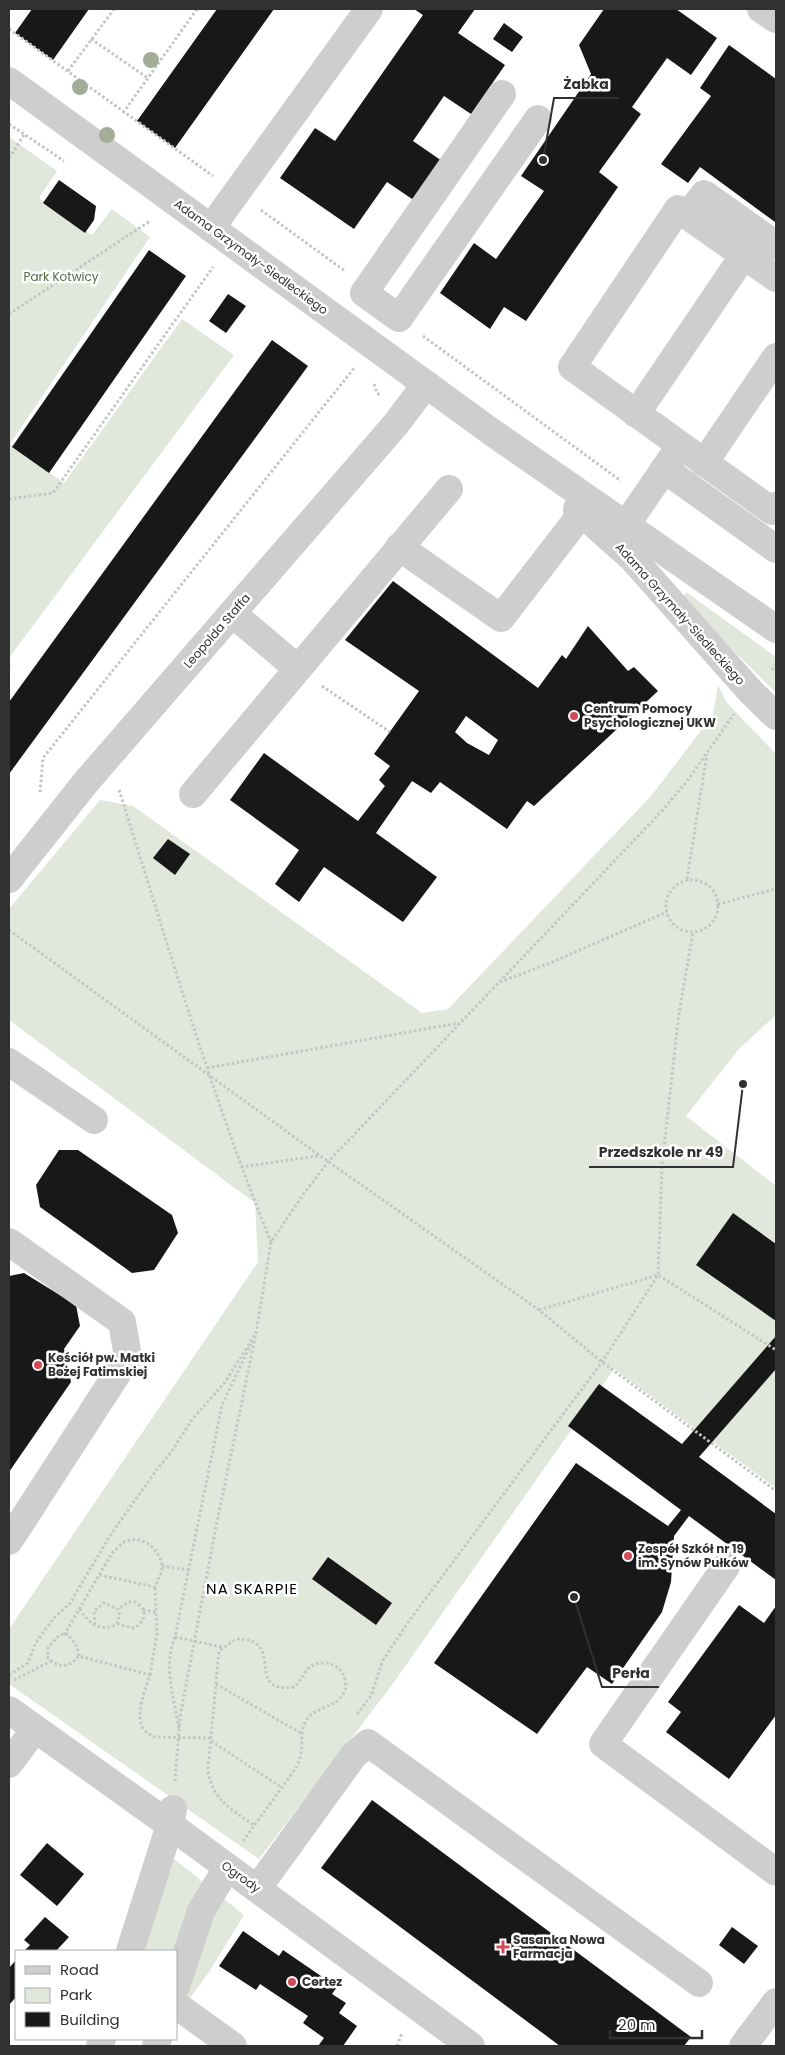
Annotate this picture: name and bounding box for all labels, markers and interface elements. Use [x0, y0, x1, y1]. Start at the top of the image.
callout: Żabka [554, 69, 619, 98]
text: Żabka [563, 74, 609, 94]
street label: Adama Grzymały-Siedleckiego [171, 195, 332, 318]
park label: Park Kotwicy [24, 268, 99, 285]
street label: Adama Grzymały-Siedleckiego [612, 539, 749, 689]
street label: Leopolda Staffa [179, 590, 254, 672]
place label: Centrum Pomocy Psychologicznej UKW [584, 700, 716, 731]
marker: Centrum Pomocy Psychologicznej UKW [568, 710, 580, 722]
callout: Przedszkole nr 49 [589, 1138, 733, 1167]
text: Przedszkole nr 49 [599, 1142, 723, 1162]
place label: Kościół pw. Matki Bożej Fatimskiej [48, 1349, 155, 1380]
marker: Kościół pw. Matki Bożej Fatimskiej [32, 1359, 44, 1371]
place label: Zespół Szkół nr 19 im. Synów Pułków [638, 1540, 749, 1571]
marker: Zespół Szkół nr 19 im. Synów Pułków [622, 1550, 634, 1562]
district label: NA SKARPIE [206, 1578, 298, 1599]
callout: Perła [602, 1658, 659, 1687]
text: Perła [612, 1663, 650, 1683]
street label: Ogrody [218, 1857, 265, 1897]
place label: Sasanka Nowa Farmacja [513, 1931, 605, 1962]
marker: Sasanka Nowa Farmacja [497, 1941, 509, 1953]
legend [15, 1950, 178, 2040]
text: Road [60, 1959, 99, 1980]
place label: Cortez [302, 1973, 342, 1990]
marker: Cortez [286, 1976, 298, 1988]
text: Park [60, 1984, 92, 2005]
scale bar [610, 2008, 702, 2040]
text: Building [60, 2009, 120, 2030]
text: 20 m [618, 2014, 656, 2035]

